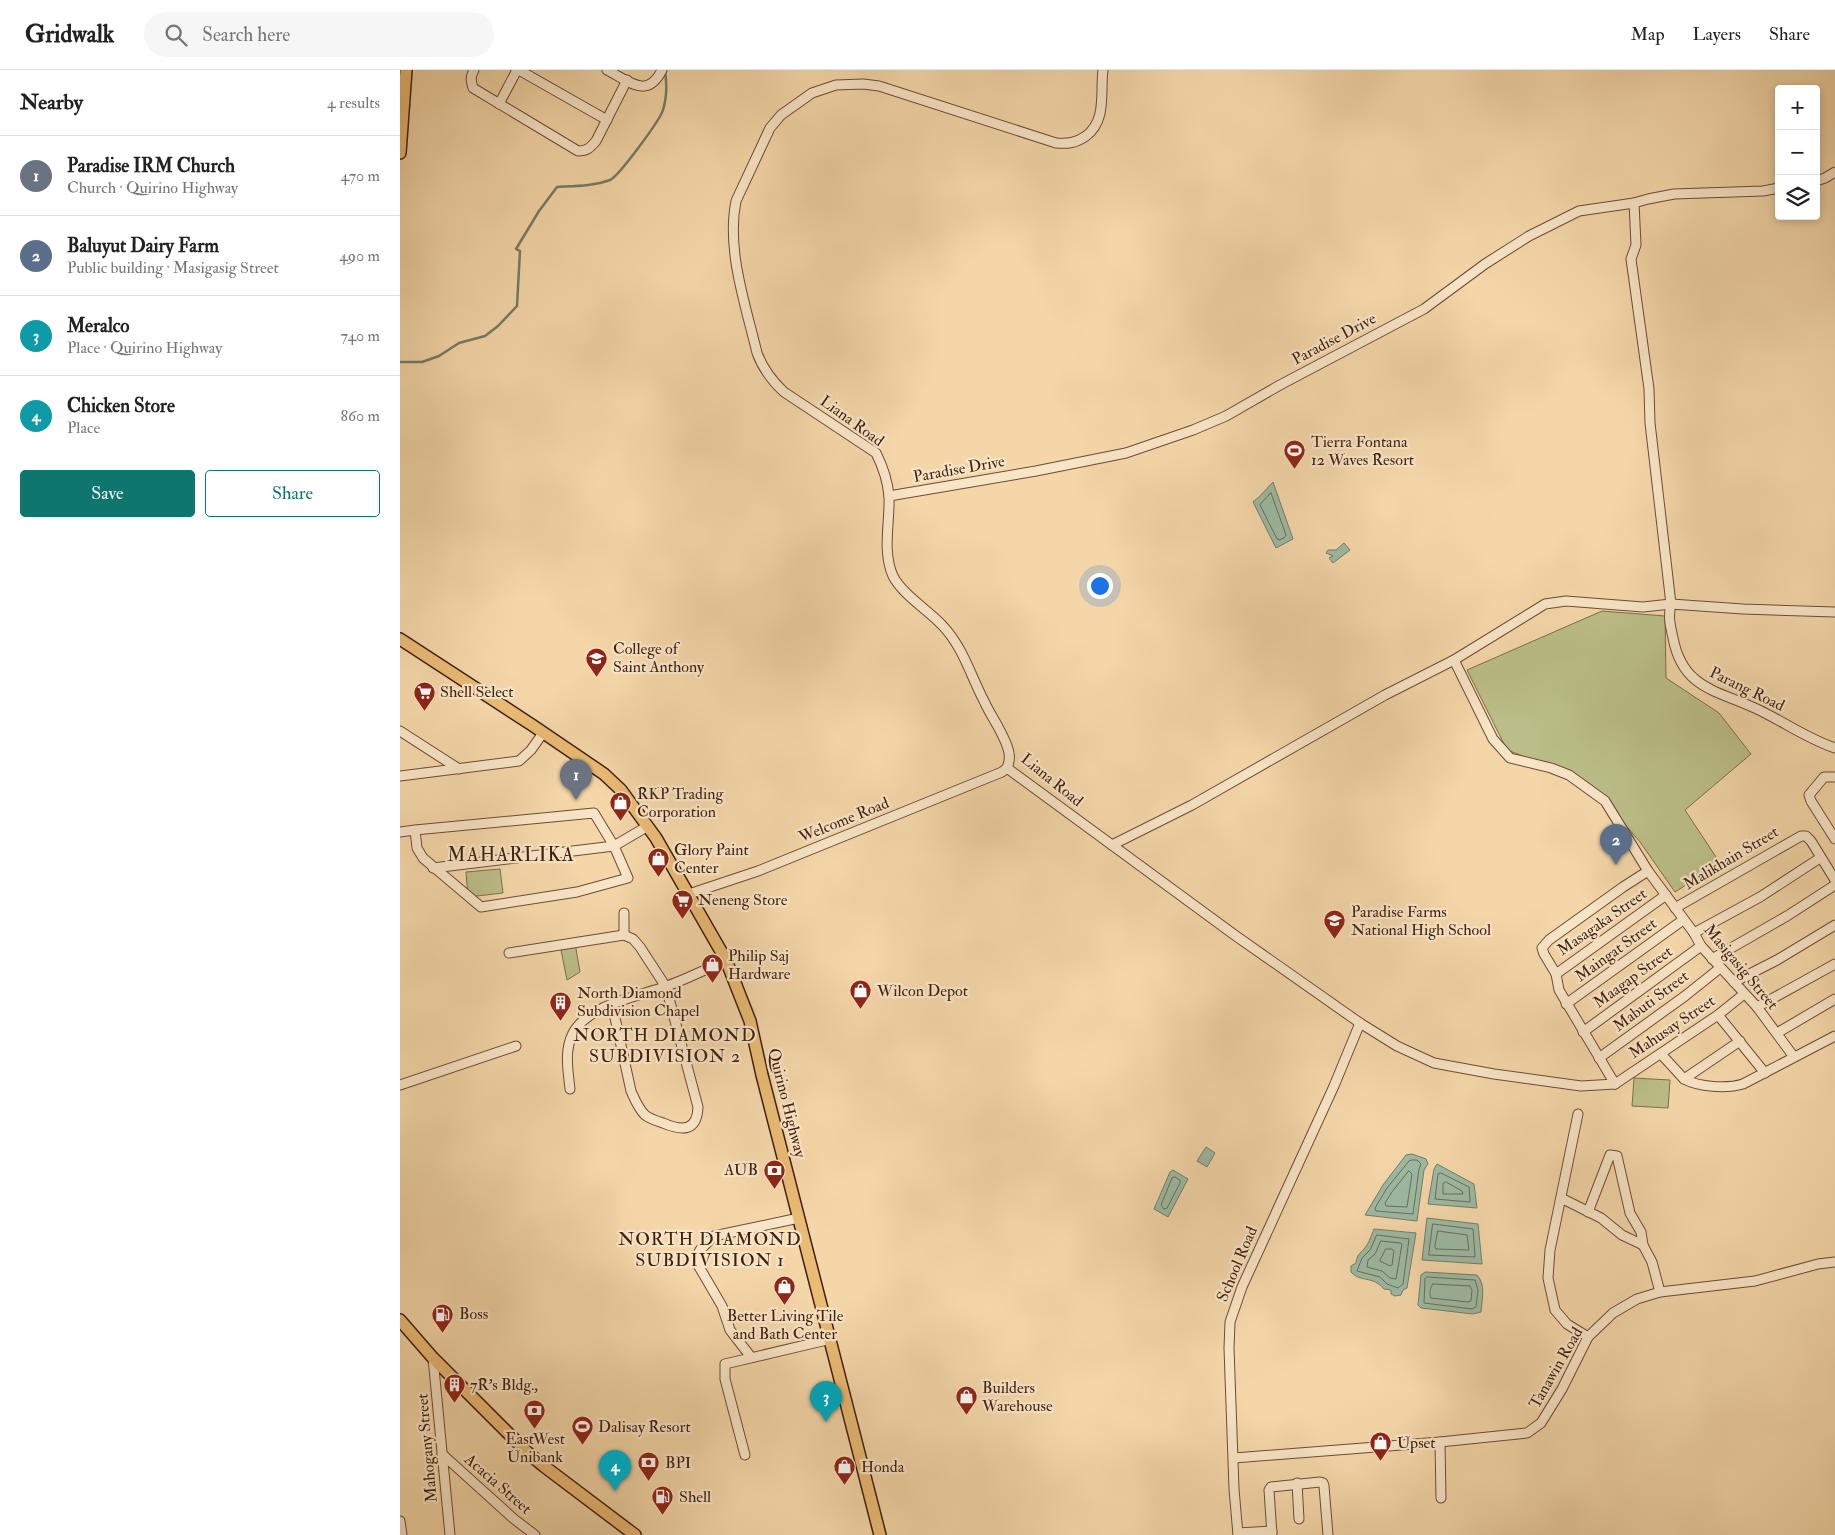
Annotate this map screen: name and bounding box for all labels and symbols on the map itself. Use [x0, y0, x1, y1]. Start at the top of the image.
street label: Paradise Drive [1289, 308, 1380, 370]
street label: Liana Road [816, 391, 888, 451]
place label: Tierra Fontana 12 Waves Resort [1311, 432, 1414, 470]
sports icon: Tierra Fontana 12 Waves Resort [1283, 439, 1307, 470]
street label: Paradise Drive [912, 451, 1007, 487]
your location [1087, 573, 1113, 599]
place label: College of Saint Anthony [613, 639, 705, 677]
school or university icon: College of Saint Anthony [585, 646, 609, 677]
street label: Parang Road [1706, 662, 1788, 716]
supermarket icon: Shell Select [412, 680, 436, 711]
place label: Shell Select [440, 682, 514, 702]
street label: Liana Road [1017, 749, 1087, 811]
pin: 1 [560, 759, 592, 800]
place label: RKP Trading Corporation [637, 784, 724, 823]
shop icon: RKP Trading Corporation [609, 791, 633, 822]
street label: Welcome Road [795, 793, 892, 848]
street label: Malikhain Street [1680, 822, 1782, 894]
pin: 2 [1600, 824, 1632, 865]
place label: Glory Paint Center [674, 840, 749, 878]
district label: MAHARLIKA [447, 843, 575, 867]
shop icon: Glory Paint Center [646, 847, 670, 878]
street label: Masagaka Street [1553, 884, 1651, 960]
supermarket icon: Neneng Store [670, 888, 694, 919]
place label: Neneng Store [698, 890, 788, 910]
place label: Paradise Farms National High School [1351, 902, 1491, 940]
school or university icon: Paradise Farms National High School [1323, 909, 1347, 940]
street label: Maingat Street [1571, 914, 1661, 986]
street label: Masigasig Street [1699, 920, 1783, 1014]
street label: Maagap Street [1589, 942, 1677, 1013]
place label: Philip Saj Hardware [728, 946, 791, 984]
shop icon: Philip Saj Hardware [700, 953, 724, 984]
street label: Mabuti Street [1609, 966, 1693, 1036]
shop icon: Wilcon Depot [849, 979, 873, 1010]
place label: Wilcon Depot [876, 981, 968, 1002]
place label: North Diamond Subdivision Chapel [577, 983, 700, 1022]
building icon: North Diamond Subdivision Chapel [549, 990, 573, 1021]
street label: Mahusay Street [1625, 991, 1719, 1063]
district label: NORTH DIAMOND SUBDIVISION 2 [573, 1024, 757, 1068]
street label: Quirino Highway [764, 1046, 811, 1161]
bank icon: AUB [762, 1158, 786, 1189]
place label: AUB [723, 1160, 758, 1180]
street label: School Road [1212, 1223, 1262, 1305]
district label: NORTH DIAMOND SUBDIVISION 1 [618, 1228, 802, 1272]
shop icon: Better Living Tile and Bath Center [773, 1275, 797, 1306]
fuel station icon: Boss [431, 1302, 455, 1333]
place label: Boss [459, 1304, 488, 1324]
place label: Better Living Tile and Bath Center [727, 1306, 844, 1344]
street label: Tanawin Road [1525, 1324, 1587, 1412]
building icon: 7R's Bldg., [442, 1373, 466, 1404]
place label: 7R's Bldg., [470, 1375, 538, 1395]
place label: Builders Warehouse [981, 1378, 1053, 1416]
pin: 3 [810, 1381, 842, 1422]
shop icon: Builders Warehouse [954, 1385, 978, 1416]
street label: Mahogany Street [412, 1393, 442, 1503]
bank icon: EastWest Unibank [523, 1398, 547, 1429]
sports icon: Dalisay Resort [570, 1415, 594, 1446]
place label: Dalisay Resort [598, 1417, 691, 1437]
place label: EastWest Unibank [505, 1429, 565, 1467]
shop icon: Upset [1369, 1431, 1393, 1462]
place label: Upset [1397, 1433, 1436, 1454]
street label: Acacia Street [460, 1449, 536, 1519]
pin: 4 [599, 1450, 631, 1491]
bank icon: BPI [637, 1451, 661, 1482]
place label: BPI [665, 1453, 691, 1473]
shop icon: Honda [833, 1455, 857, 1486]
place label: Honda [861, 1457, 905, 1477]
fuel station icon: Shell [651, 1485, 675, 1516]
place label: Shell [679, 1487, 711, 1507]

